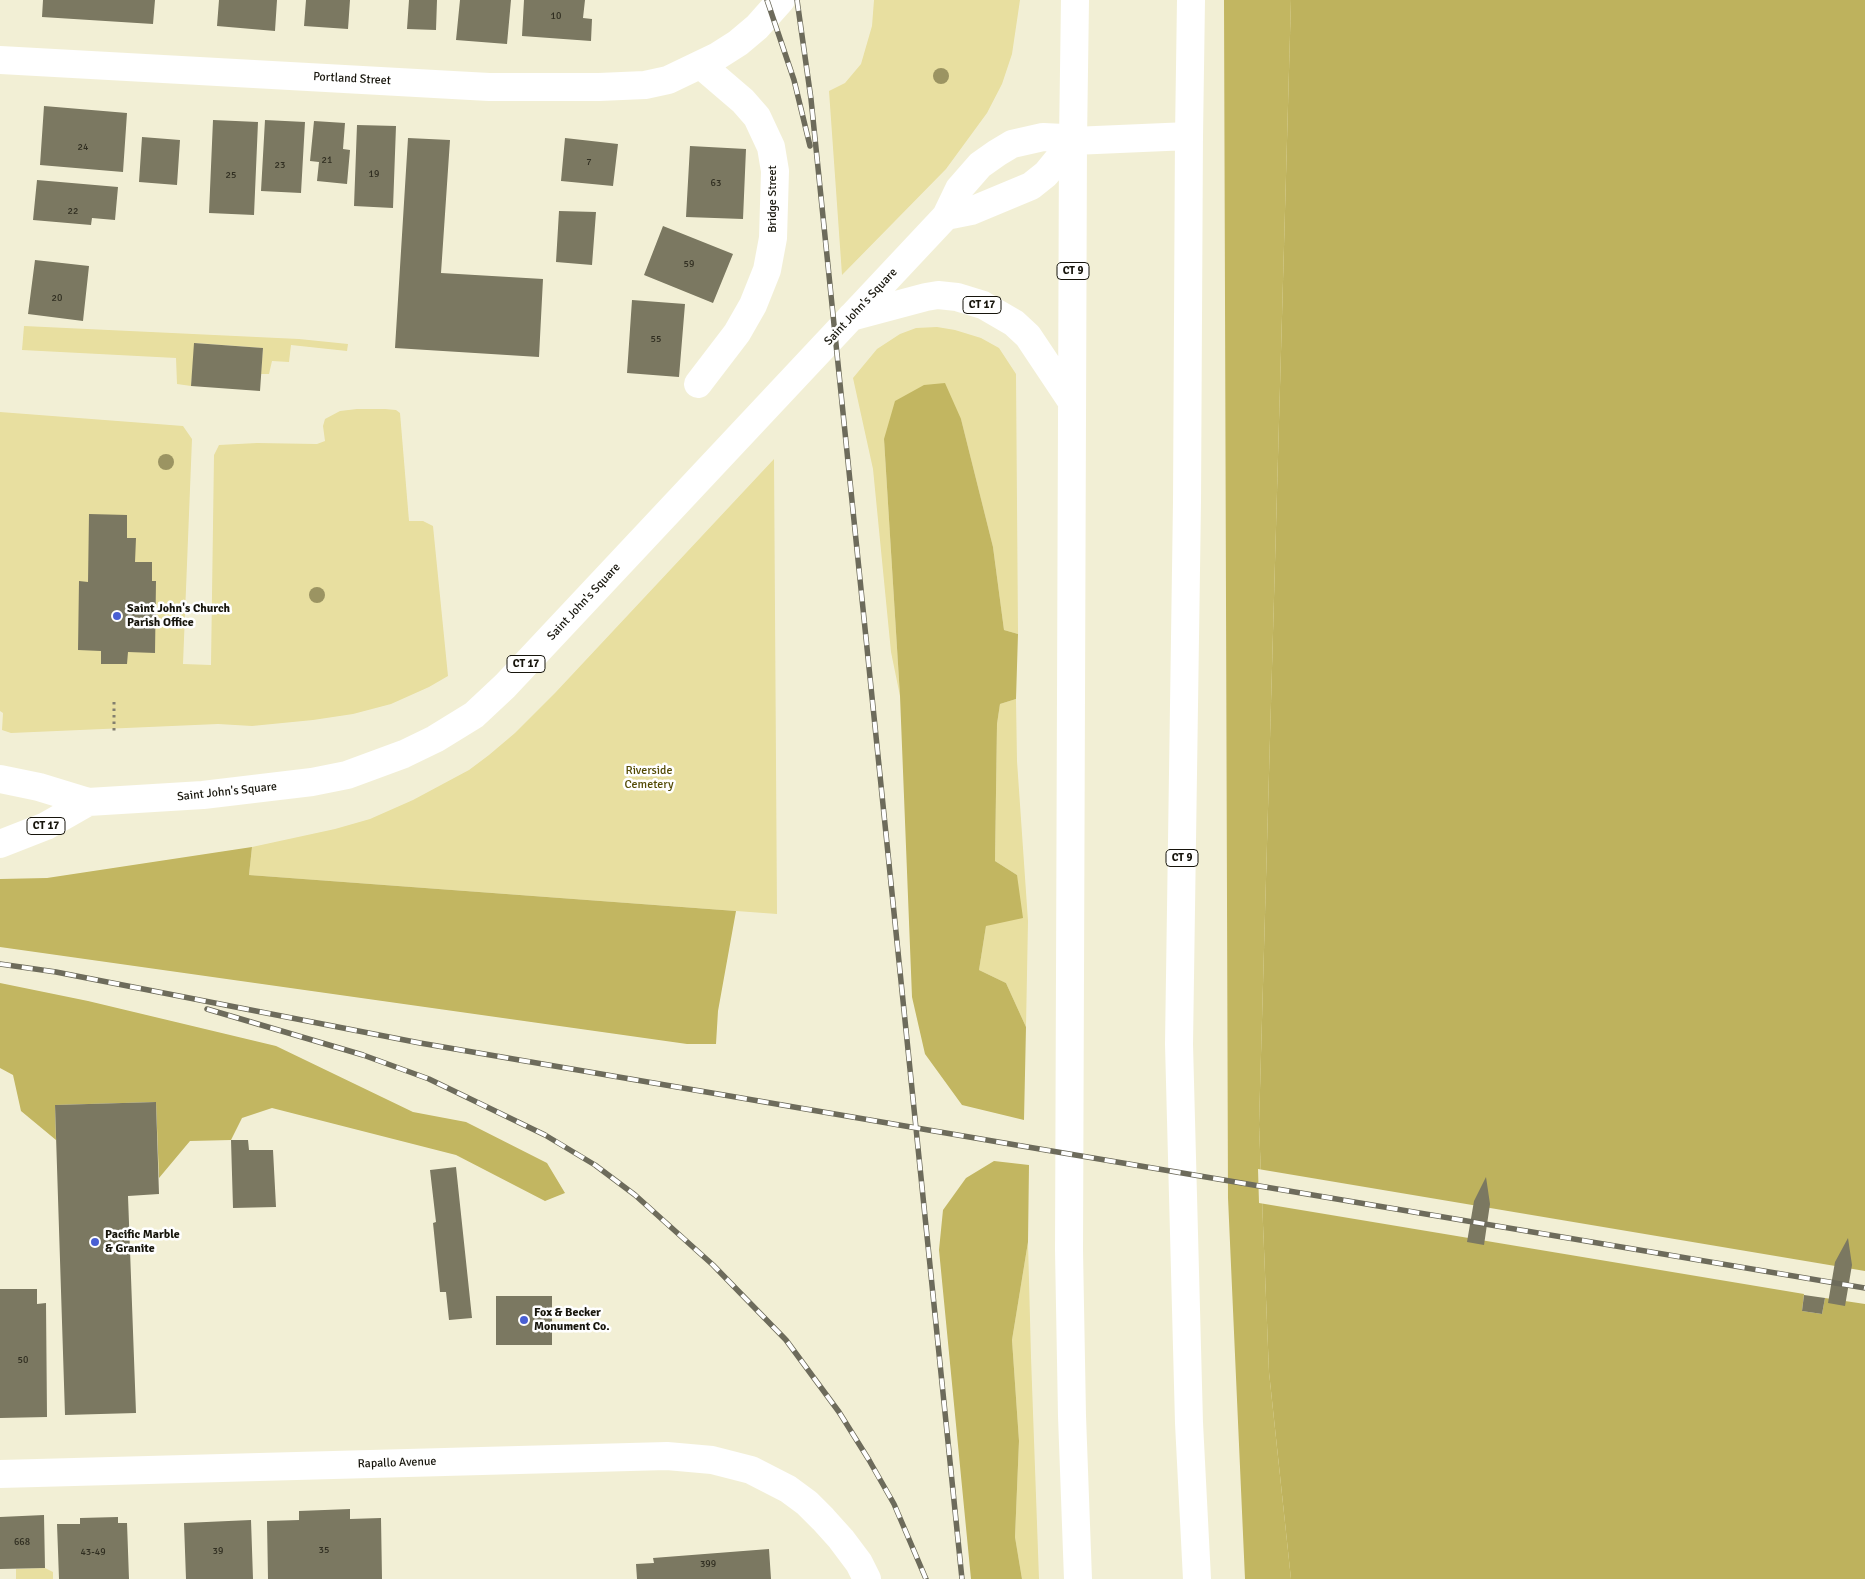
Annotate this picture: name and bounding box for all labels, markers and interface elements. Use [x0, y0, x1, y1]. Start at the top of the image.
house number: 10 [551, 10, 561, 22]
street label: Portland Street [313, 70, 391, 88]
house number: 24 [78, 141, 88, 153]
house number: 21 [322, 154, 332, 166]
house number: 7 [586, 156, 592, 168]
house number: 23 [275, 159, 285, 171]
street label: Bridge Street [766, 165, 780, 233]
house number: 19 [369, 168, 379, 180]
house number: 25 [226, 169, 236, 181]
house number: 63 [711, 177, 721, 189]
house number: 22 [68, 205, 78, 217]
house number: 59 [684, 258, 694, 270]
road number: CT 9 [1057, 262, 1089, 280]
street label: Saint John's Square [822, 265, 900, 349]
house number: 20 [52, 292, 62, 304]
road number: CT 17 [963, 296, 1001, 314]
house number: 55 [651, 333, 661, 345]
street label: Saint John's Square [545, 560, 623, 644]
place label: Saint John's Church Parish Office [127, 602, 230, 630]
marker: Saint John's Church Parish Office [111, 610, 123, 622]
road number: CT 17 [507, 656, 545, 672]
park label: Riverside Cemetery [624, 764, 674, 792]
street label: Saint John's Square [176, 780, 278, 804]
road number: CT 17 [27, 818, 65, 834]
road number: CT 9 [1166, 850, 1198, 866]
place label: Pacific Marble & Granite [105, 1228, 180, 1256]
marker: Pacific Marble & Granite [89, 1236, 101, 1248]
place label: Fox & Becker Monument Co. [534, 1306, 610, 1334]
marker: Fox & Becker Monument Co. [518, 1314, 530, 1326]
house number: 50 [18, 1354, 28, 1366]
street label: Rapallo Avenue [357, 1454, 437, 1472]
house number: 668 [14, 1536, 30, 1548]
house number: 35 [319, 1544, 329, 1556]
house number: 39 [213, 1545, 223, 1557]
house number: 43-49 [80, 1546, 106, 1558]
house number: 399 [700, 1558, 716, 1570]

